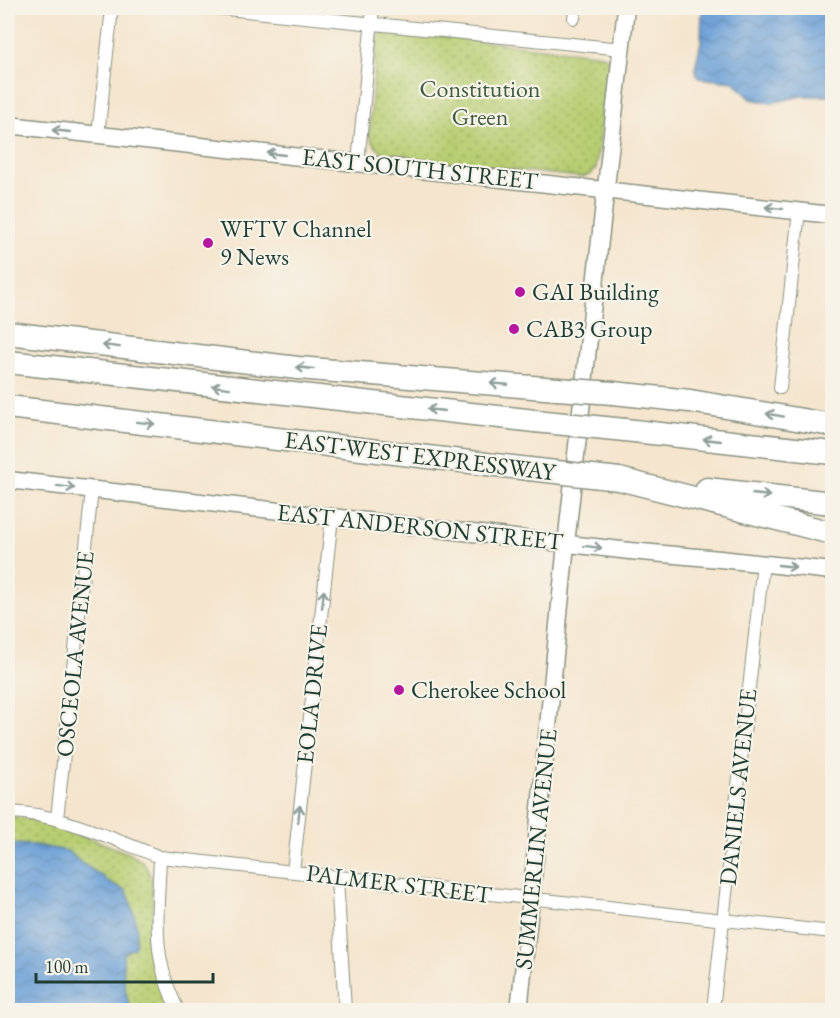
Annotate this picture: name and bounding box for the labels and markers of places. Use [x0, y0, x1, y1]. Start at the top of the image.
place label: WFTV Channel 9 News [220, 213, 372, 272]
marker: WFTV Channel 9 News [201, 236, 215, 250]
place label: GAI Building [532, 276, 659, 307]
marker: GAI Building [513, 285, 527, 299]
place label: CAB3 Group [526, 313, 653, 344]
marker: CAB3 Group [507, 322, 521, 336]
place label: Cherokee School [411, 674, 567, 705]
marker: Cherokee School [392, 683, 406, 697]

